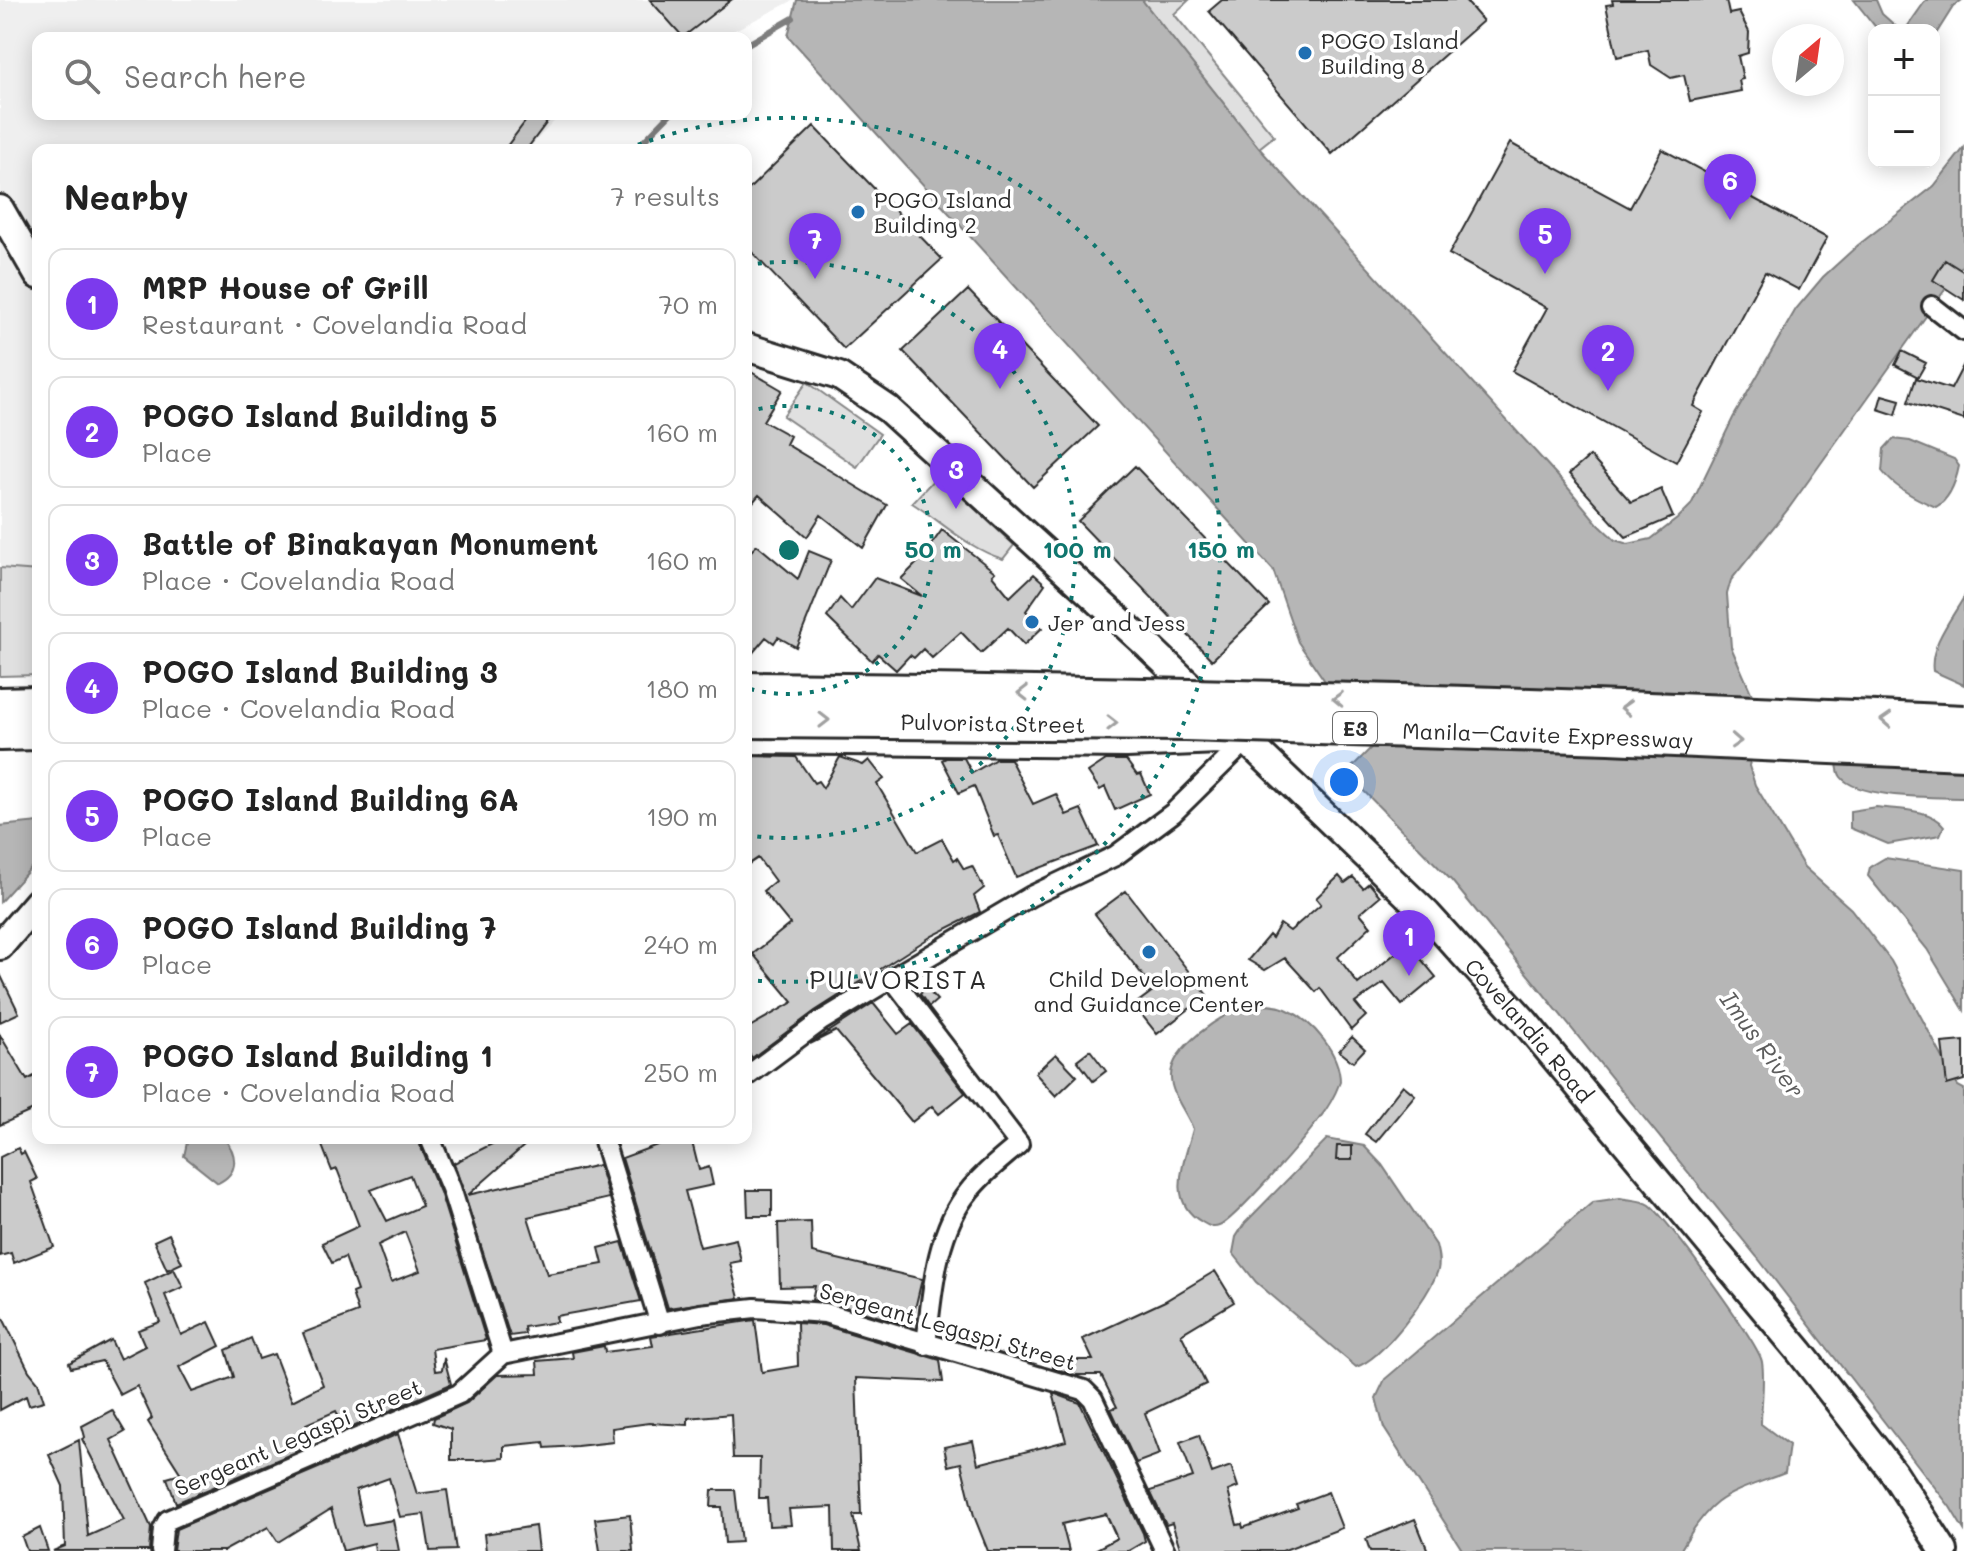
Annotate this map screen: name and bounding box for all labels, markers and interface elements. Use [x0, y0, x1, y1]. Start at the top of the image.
north arrow [1772, 24, 1844, 96]
map controls [1868, 24, 1940, 168]
button: + [1868, 24, 1940, 96]
place label: POGO Island Building 8 [1321, 26, 1458, 80]
search box [32, 32, 752, 120]
marker: POGO Island Building 8 [1296, 44, 1314, 62]
icon: search [60, 54, 104, 98]
text: Search here [124, 56, 307, 96]
button: − [1868, 96, 1940, 168]
pin: 6 [1704, 154, 1756, 220]
text: Nearby [64, 174, 189, 219]
text: 7 results [611, 179, 720, 213]
place label: POGO Island Building 2 [874, 185, 1011, 239]
marker: POGO Island Building 2 [849, 203, 867, 221]
pin: 5 [1519, 208, 1571, 274]
pin: 7 [789, 213, 841, 279]
text: MRP House of Grill [142, 267, 429, 307]
text: 1 [86, 287, 98, 321]
text: 70 m [658, 287, 718, 321]
text: Restaurant · Covelandia Road [142, 307, 527, 341]
pin: 4 [974, 323, 1026, 389]
pin: 2 [1582, 325, 1634, 391]
text: POGO Island Building 5 [142, 395, 497, 435]
text: 2 [85, 415, 99, 449]
text: 160 m [646, 415, 718, 449]
text: Place [142, 435, 212, 469]
pin: 3 [930, 443, 982, 509]
text: Battle of Binakayan Monument [142, 523, 598, 563]
text: 50 m [904, 533, 962, 564]
text: 100 m [1042, 533, 1112, 564]
text: 150 m [1187, 533, 1255, 564]
centre of rings [775, 536, 803, 564]
text: 3 [84, 543, 100, 577]
text: 160 m [646, 543, 718, 577]
text: Place · Covelandia Road [142, 563, 455, 597]
place label: Jer and Jess [1048, 608, 1186, 637]
marker: Jer and Jess [1023, 613, 1041, 631]
text: POGO Island Building 3 [142, 651, 498, 691]
text: 4 [84, 671, 100, 705]
text: 180 m [646, 671, 718, 705]
one-way arrow [1016, 684, 1029, 702]
text: Place · Covelandia Road [142, 691, 455, 725]
one-way arrow [1331, 691, 1344, 708]
one-way arrow [1619, 700, 1632, 717]
street label: Pulvorista Street [900, 707, 1086, 739]
one-way arrow [818, 711, 831, 729]
one-way arrow [1879, 711, 1892, 728]
road number: E3 [1333, 712, 1377, 744]
one-way arrow [1106, 714, 1119, 731]
street label: Manila–Cavite Expressway [1402, 715, 1694, 754]
one-way arrow [1730, 733, 1743, 750]
your location [1324, 762, 1364, 802]
text: POGO Island Building 6A [142, 779, 519, 819]
text: 5 [84, 799, 100, 833]
text: 190 m [646, 799, 718, 833]
text: Place [142, 819, 212, 853]
text: POGO Island Building 7 [142, 907, 496, 947]
pin: 1 [1383, 910, 1435, 976]
text: 6 [84, 927, 100, 961]
text: 240 m [643, 927, 718, 961]
marker: Child Development and Guidance Center [1140, 943, 1158, 961]
text: Place [142, 947, 212, 981]
street label: Covelandia Road [1459, 952, 1600, 1108]
district label: PULVORISTA [809, 962, 989, 996]
place label: Child Development and Guidance Center [1033, 964, 1265, 1018]
water label: Imus River [1714, 985, 1812, 1103]
text: POGO Island Building 1 [142, 1035, 493, 1075]
text: 7 [85, 1055, 99, 1089]
text: 250 m [643, 1055, 718, 1089]
text: Place · Covelandia Road [142, 1075, 455, 1109]
street label: Sergeant Legaspi Street [816, 1275, 1080, 1377]
street label: Sergeant Legaspi Street [170, 1372, 426, 1502]

